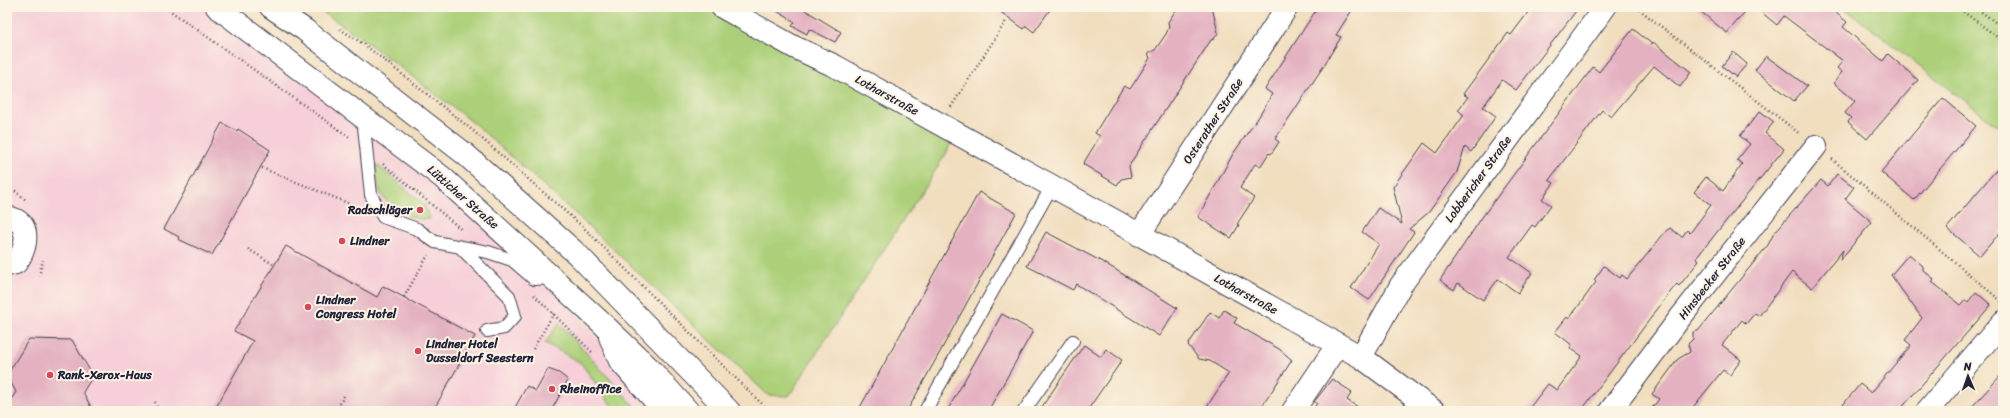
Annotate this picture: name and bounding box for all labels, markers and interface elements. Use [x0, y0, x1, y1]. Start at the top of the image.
street label: Lotharstraße [851, 68, 923, 122]
street label: Osterather Straße [1177, 73, 1249, 169]
street label: Lobbericher Straße [1439, 131, 1517, 227]
street label: Lütticher Straße [422, 159, 504, 235]
place label: Radschläger [347, 199, 413, 221]
marker: Radschläger [415, 205, 425, 215]
place label: Lindner [350, 230, 390, 252]
street label: Hinsbecker Straße [1672, 232, 1752, 324]
marker: Lindner [337, 236, 347, 246]
street label: Lotharstraße [1210, 267, 1282, 321]
place label: Lindner Congress Hotel [315, 289, 397, 325]
marker: Lindner Congress Hotel [303, 302, 313, 312]
place label: Lindner Hotel Dusseldorf Seestern [426, 333, 534, 369]
marker: Lindner Hotel Dusseldorf Seestern [413, 346, 423, 356]
north arrow [1948, 356, 1988, 396]
text: N [1963, 357, 1972, 376]
place label: Rank-Xerox-Haus [57, 364, 152, 386]
marker: Rank-Xerox-Haus [45, 370, 55, 380]
place label: Rheinoffice [559, 378, 622, 400]
marker: Rheinoffice [547, 384, 557, 394]

